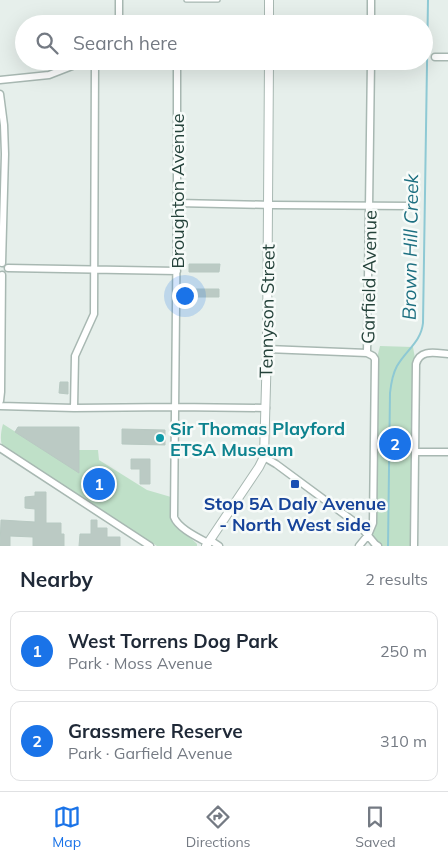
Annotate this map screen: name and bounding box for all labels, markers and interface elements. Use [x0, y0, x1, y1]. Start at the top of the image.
search box [15, 15, 433, 70]
icon: search [33, 29, 61, 57]
text: Search here [73, 31, 177, 55]
street label: Broughton Avenue [166, 113, 189, 269]
water label: Brown Hill Creek [397, 172, 423, 320]
street label: Garfield Avenue [356, 210, 382, 344]
street label: Tennyson Street [254, 244, 280, 378]
your location [172, 283, 198, 309]
place label: Sir Thomas Playford ETSA Museum [170, 417, 345, 461]
pin: 2 [379, 425, 411, 463]
marker: Sir Thomas Playford ETSA Museum [154, 432, 166, 444]
pin: 1 [83, 465, 115, 503]
marker: Stop 5A Daly Avenue - North West side [289, 478, 301, 490]
place label: Stop 5A Daly Avenue - North West side [204, 492, 386, 536]
text: Nearby [20, 566, 93, 592]
text: 2 results [365, 569, 428, 589]
text: West Torrens Dog Park [68, 629, 278, 653]
text: 1 [32, 641, 42, 661]
text: 250 m [380, 641, 427, 661]
text: Park · Moss Avenue [68, 653, 212, 673]
text: Grassmere Reserve [68, 719, 243, 743]
text: 2 [32, 731, 42, 751]
text: 310 m [380, 731, 427, 751]
text: Park · Garfield Avenue [68, 743, 232, 763]
tab: Map [52, 803, 81, 851]
tab: Directions [186, 803, 251, 851]
tab: Saved [355, 803, 396, 851]

